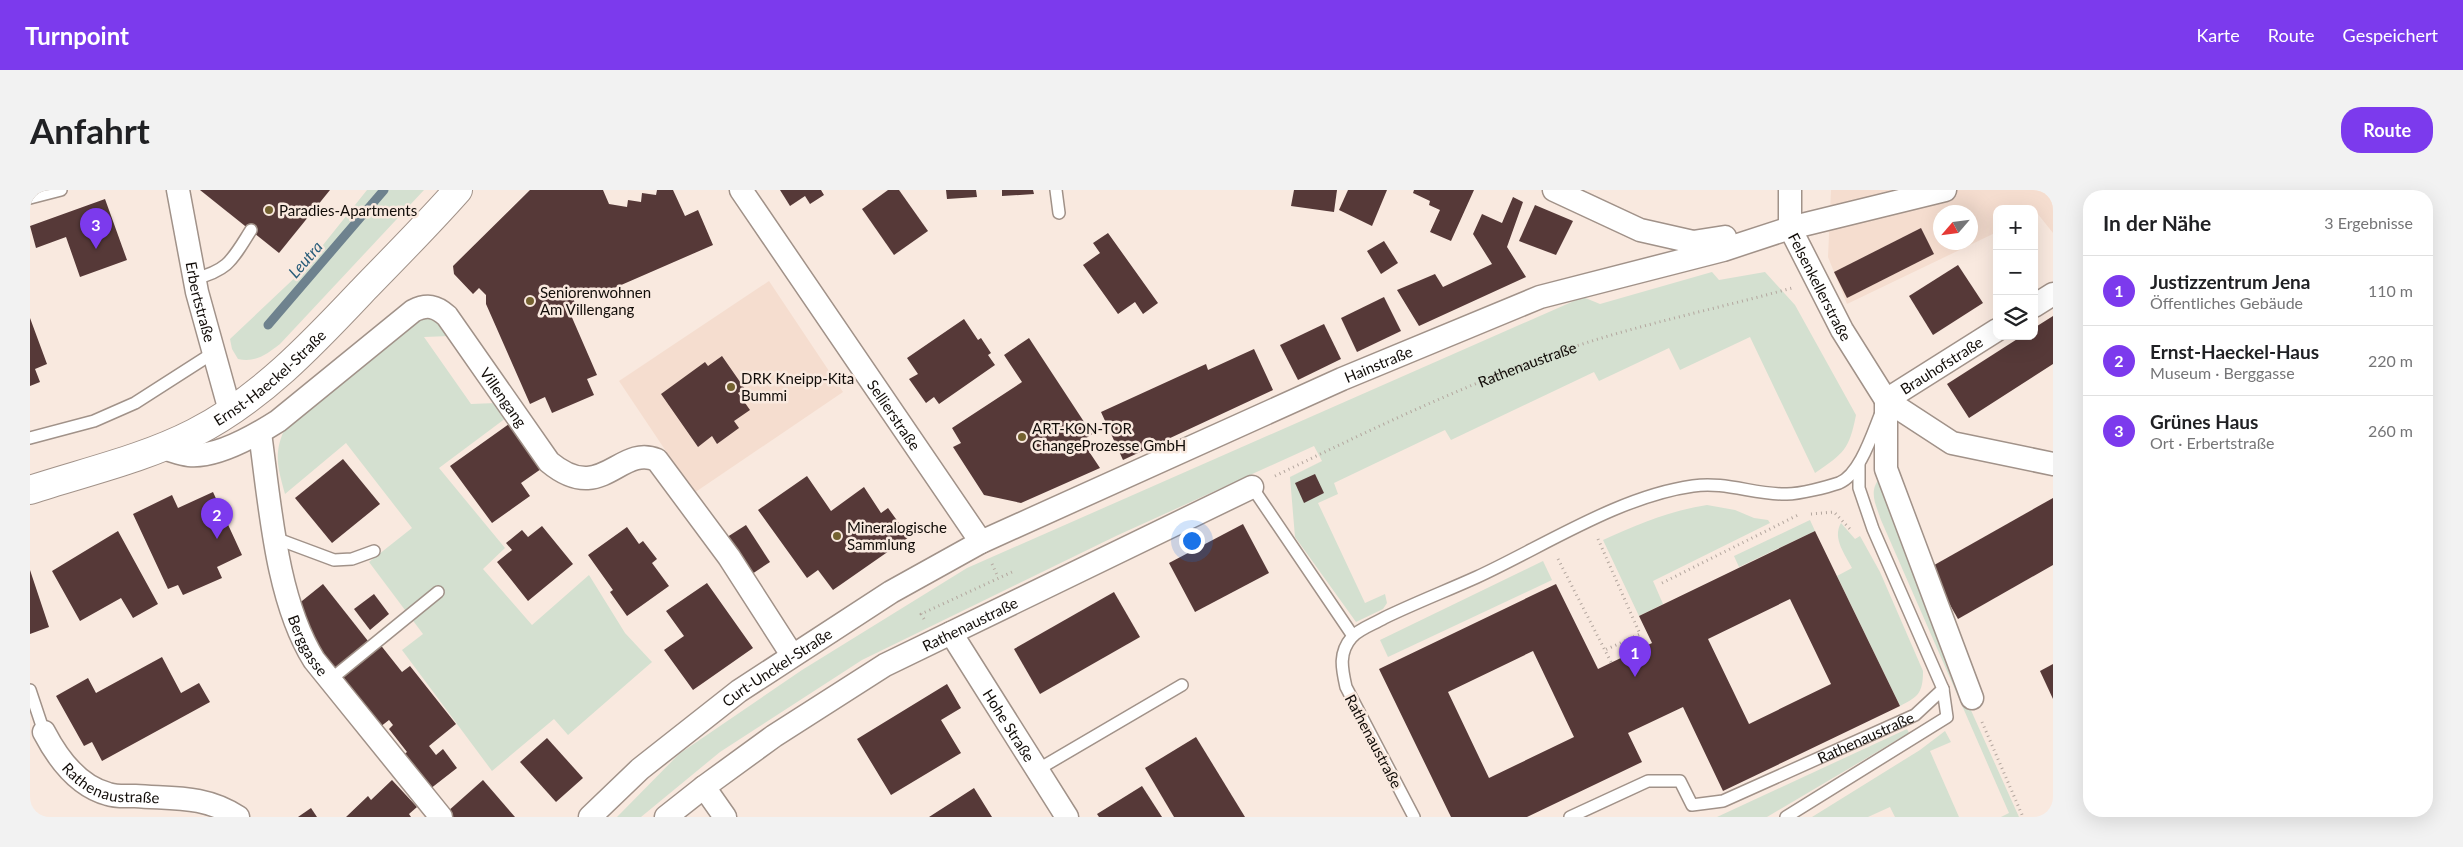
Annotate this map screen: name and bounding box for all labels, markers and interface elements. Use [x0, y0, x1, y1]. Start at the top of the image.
text: Turnpoint [25, 21, 129, 50]
text: Karte [2196, 24, 2240, 46]
text: Route [2268, 24, 2315, 46]
text: Gespeichert [2343, 24, 2438, 46]
button: Route [2341, 107, 2433, 153]
text: Anfahrt [30, 109, 150, 151]
place label: Paradies-Apartments [279, 201, 417, 219]
marker: Paradies-Apartments [263, 204, 275, 216]
north arrow [1933, 205, 1978, 250]
map controls [1993, 205, 2038, 340]
button: + [1993, 205, 2038, 250]
pin: 3 [80, 208, 112, 249]
text: In der Nähe [2103, 210, 2211, 235]
text: 3 Ergebnisse [2324, 213, 2413, 232]
street label: Felsenkellerstraße [1785, 230, 1856, 344]
water label: Leutra [284, 237, 326, 281]
button: − [1993, 250, 2038, 295]
street label: Erbertstraße [182, 260, 219, 344]
text: Justizzentrum Jena [2150, 270, 2310, 293]
text: 1 [2114, 281, 2124, 300]
text: 110 m [2368, 281, 2413, 300]
place label: Seniorenwohnen Am Villengang [540, 283, 651, 318]
text: Öffentliches Gebäude [2150, 293, 2303, 312]
marker: Seniorenwohnen Am Villengang [524, 295, 536, 307]
button: layers [1993, 295, 2038, 340]
street label: Ernst-Haeckel-Straße [210, 326, 329, 429]
street label: Brauhofstraße [1897, 332, 1986, 398]
street label: Rathenaustraße [1475, 338, 1579, 391]
text: Ernst-Haeckel-Haus [2150, 340, 2319, 363]
street label: Hainstraße [1342, 342, 1415, 386]
text: 2 [2114, 351, 2124, 370]
text: 220 m [2368, 351, 2413, 370]
text: Museum · Berggasse [2150, 363, 2295, 382]
street label: Villengang [477, 364, 531, 431]
place label: DRK Kneipp-Kita Bummi [741, 369, 854, 404]
street label: Sellierstraße [864, 376, 925, 453]
marker: DRK Kneipp-Kita Bummi [725, 381, 737, 393]
text: Grünes Haus [2150, 410, 2258, 433]
place label: ART-KON-TOR ChangeProzesse GmbH [1032, 419, 1186, 454]
text: 3 [2114, 421, 2124, 440]
text: 260 m [2368, 421, 2413, 440]
marker: ART-KON-TOR ChangeProzesse GmbH [1016, 431, 1028, 443]
text: Ort · Erbertstraße [2150, 433, 2274, 452]
pin: 2 [201, 498, 233, 539]
place label: Mineralogische Sammlung [847, 518, 947, 553]
your location [1179, 528, 1205, 554]
marker: Mineralogische Sammlung [831, 530, 843, 542]
street label: Rathenaustraße [919, 593, 1021, 655]
street label: Berggasse [285, 612, 332, 679]
street label: Curt-Unckel-Straße [718, 624, 835, 710]
pin: 1 [1619, 636, 1651, 677]
street label: Hohe Straße [980, 685, 1039, 765]
street label: Rathenaustraße [1342, 691, 1406, 791]
street label: Rathenaustraße [1814, 708, 1917, 767]
street label: Rathenaustraße [59, 759, 160, 806]

